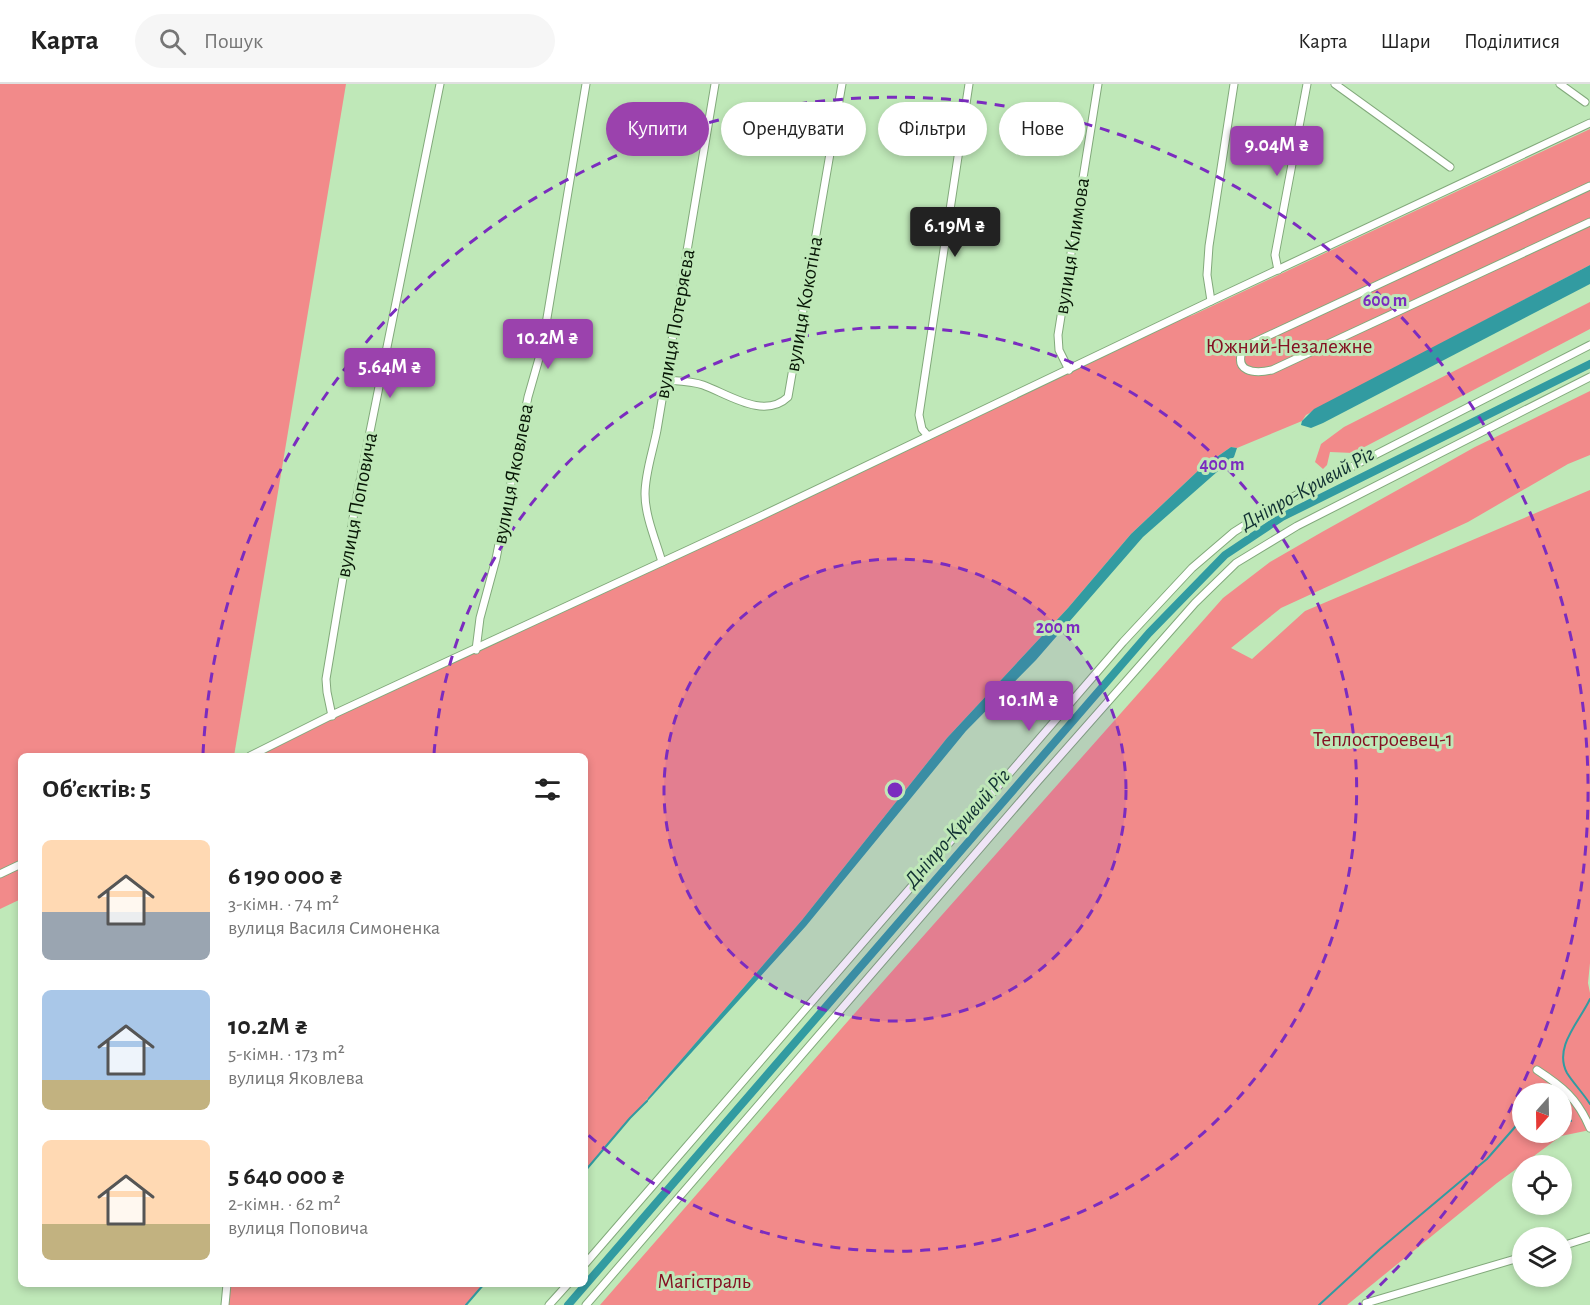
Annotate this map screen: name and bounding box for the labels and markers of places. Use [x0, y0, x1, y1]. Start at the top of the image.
pin: 9.04M ₴ [1222, 126, 1332, 177]
pin: 6.19M ₴ [900, 207, 1010, 258]
pin: 10.2M ₴ [493, 319, 603, 370]
pin: 5.64M ₴ [335, 348, 445, 399]
pin: 10.1M ₴ [974, 681, 1084, 732]
centre of rings [885, 780, 905, 800]

